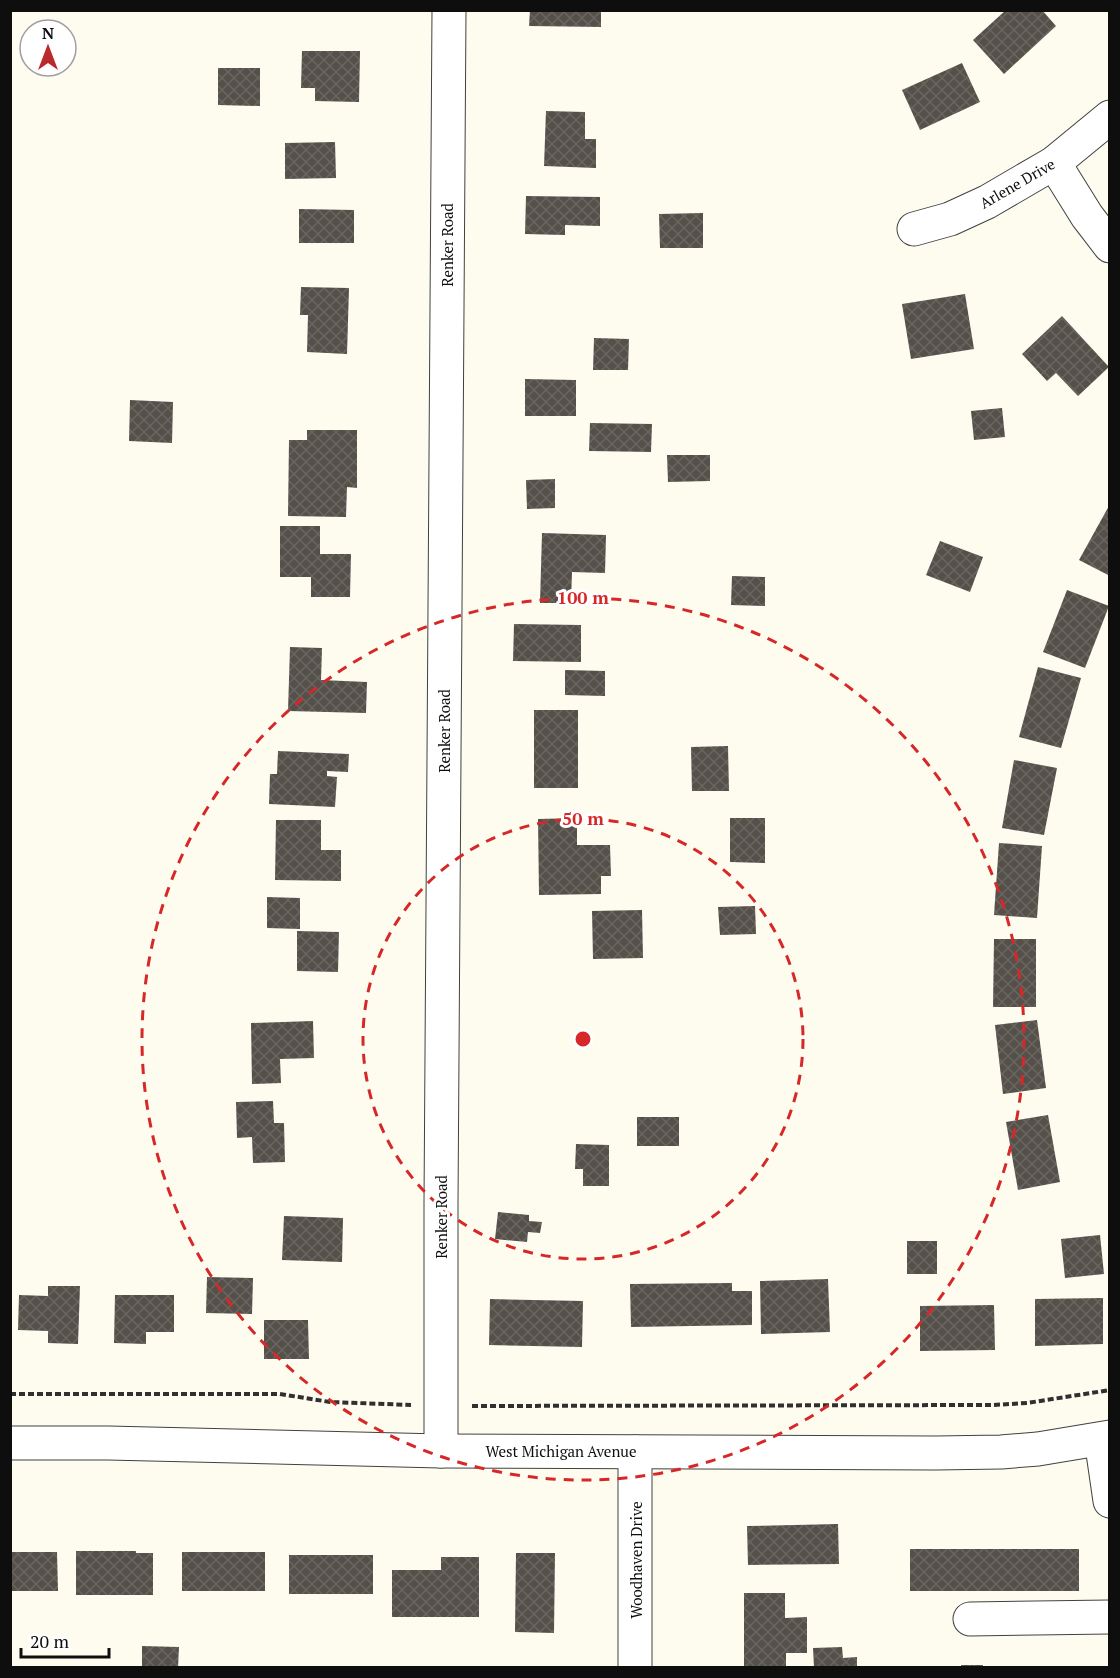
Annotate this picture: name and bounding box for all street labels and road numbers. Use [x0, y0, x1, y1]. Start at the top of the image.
street label: Arlene Drive [976, 153, 1058, 213]
street label: Renker Road [437, 203, 457, 287]
street label: Renker Road [434, 689, 454, 773]
street label: Renker Road [431, 1175, 451, 1259]
street label: West Michigan Avenue [486, 1441, 636, 1461]
street label: Woodhaven Drive [626, 1501, 646, 1619]

